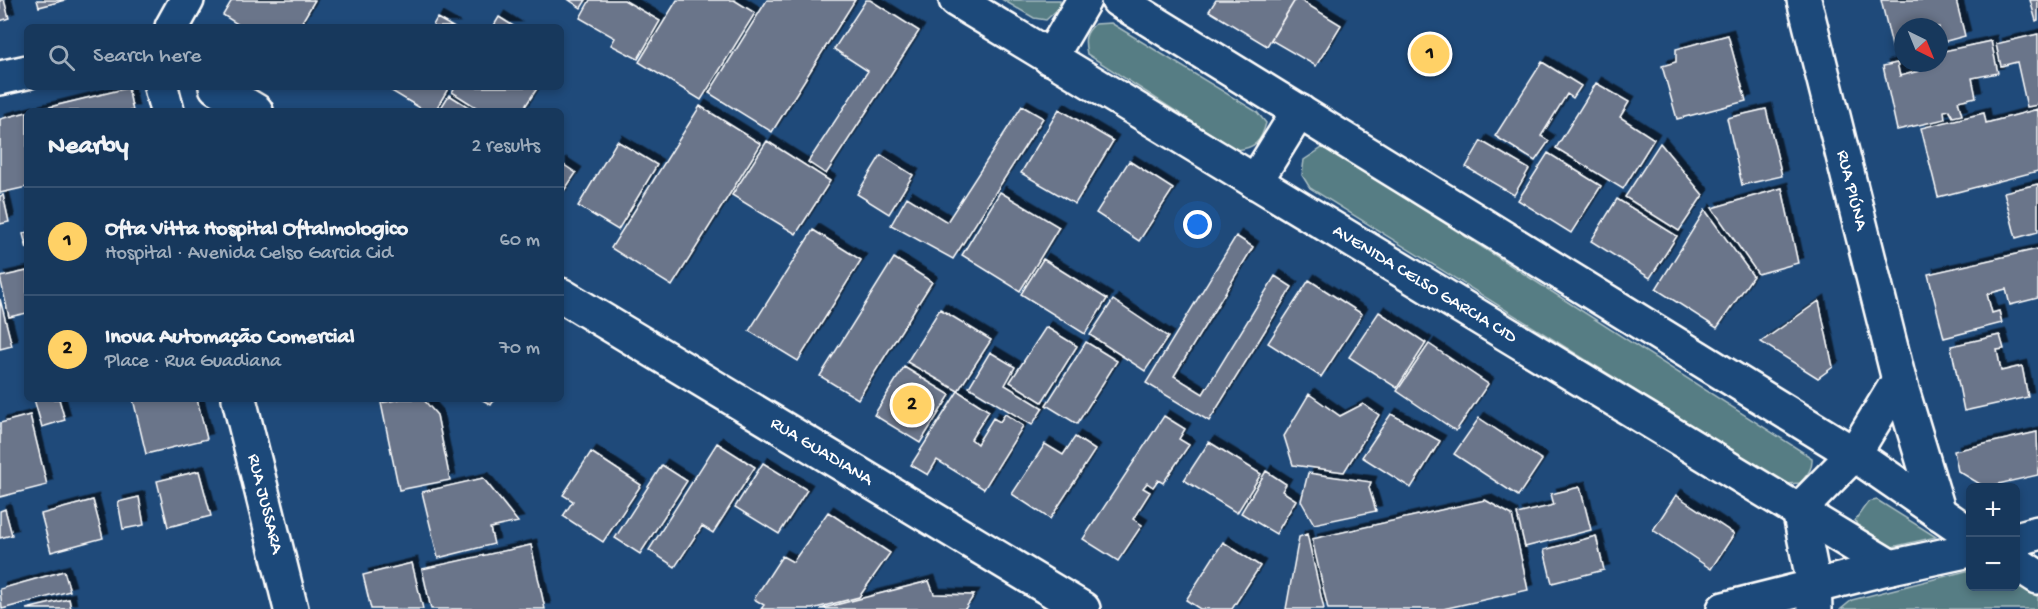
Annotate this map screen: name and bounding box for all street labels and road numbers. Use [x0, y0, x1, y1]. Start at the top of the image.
street label: RUA PIÚNA [1831, 148, 1872, 234]
street label: AVENIDA CELSO GARCIA CID [1329, 220, 1521, 348]
street label: RUA GUADIANA [766, 413, 878, 491]
street label: RUA JUSSARA [243, 452, 288, 557]

